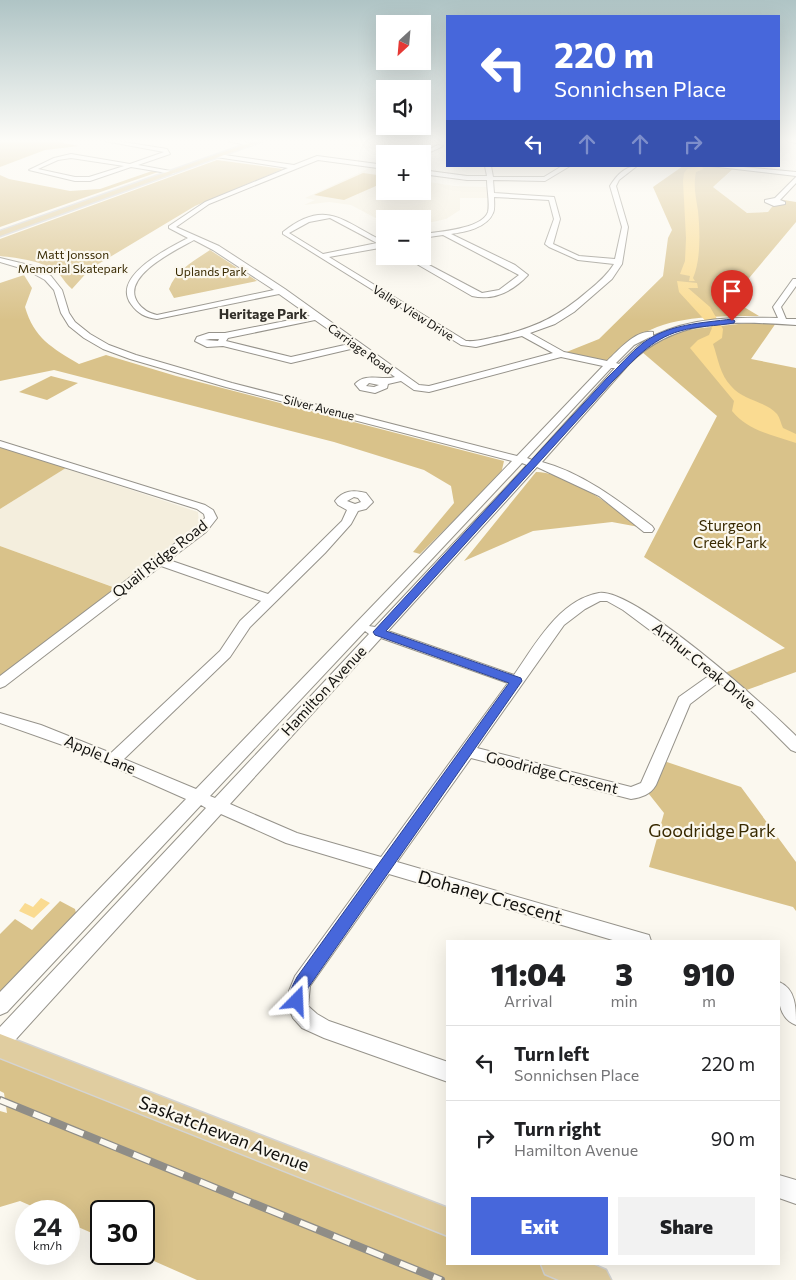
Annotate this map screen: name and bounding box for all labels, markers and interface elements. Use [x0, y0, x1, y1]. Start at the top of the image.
north arrow [376, 15, 431, 70]
map controls [376, 15, 431, 265]
text: 220 m [554, 32, 654, 75]
icon: left [471, 35, 536, 100]
text: Sonnichsen Place [554, 75, 726, 102]
button: sound [376, 80, 431, 135]
icon: left [520, 130, 548, 158]
icon: ahead [573, 130, 601, 158]
icon: ahead [626, 130, 654, 158]
icon: right [679, 130, 707, 158]
button: + [376, 145, 431, 200]
button: − [376, 210, 431, 265]
park label: Matt Jonsson Memorial Skatepark [18, 247, 129, 275]
park label: Uplands Park [175, 264, 247, 278]
pin [711, 270, 753, 321]
icon: arrive [718, 277, 746, 305]
street label: Valley View Drive [370, 282, 457, 343]
district label: Heritage Park [219, 305, 307, 322]
street label: Carriage Road [326, 320, 396, 376]
street label: Silver Avenue [282, 391, 356, 423]
street label: Quail Ridge Road [108, 516, 210, 601]
park label: Sturgeon Creek Park [693, 516, 767, 551]
street label: Arthur Creak Drive [649, 618, 760, 712]
street label: Hamilton Avenue [277, 642, 370, 739]
street label: Apple Lane [62, 731, 139, 777]
street label: Goodridge Crescent [484, 747, 620, 797]
park label: Goodridge Park [648, 819, 776, 841]
street label: Dohaney Crescent [416, 865, 565, 927]
text: 11:04 [491, 955, 566, 992]
text: 3 [615, 955, 633, 992]
text: 910 [682, 955, 735, 992]
position arrow [270, 974, 322, 1026]
text: Arrival [504, 991, 552, 1010]
text: min [611, 991, 638, 1010]
text: m [702, 991, 716, 1010]
text: Turn left [514, 1042, 589, 1065]
icon: left [471, 1049, 499, 1077]
text: 220 m [701, 1052, 755, 1075]
text: Sonnichsen Place [514, 1065, 639, 1084]
street label: Saskatchewan Avenue [136, 1090, 313, 1176]
text: Turn right [514, 1117, 601, 1140]
icon: right [471, 1124, 499, 1152]
text: 90 m [711, 1127, 755, 1150]
text: Hamilton Avenue [514, 1140, 638, 1159]
button: Exit [471, 1197, 608, 1255]
button: Share [618, 1197, 755, 1255]
speed limit sign: 30 [90, 1200, 155, 1265]
text: 24 [33, 1211, 62, 1241]
text: km/h [33, 1238, 62, 1252]

